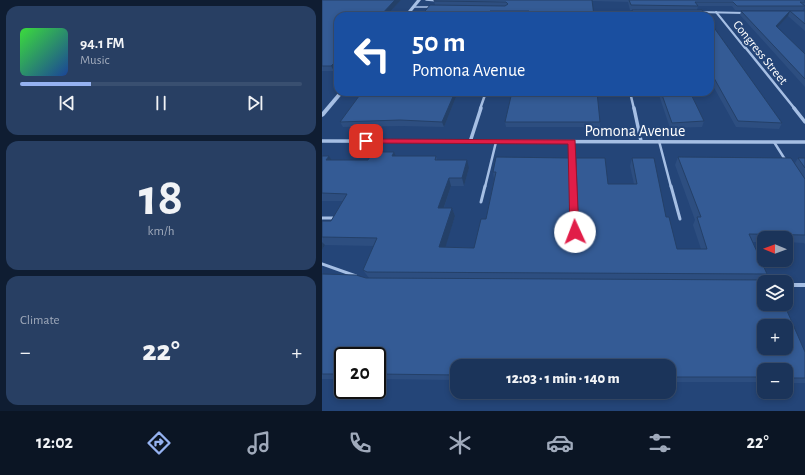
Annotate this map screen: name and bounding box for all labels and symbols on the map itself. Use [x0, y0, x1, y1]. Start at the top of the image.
street label: Congress Street [730, 18, 790, 87]
street label: Pomona Avenue [585, 123, 685, 139]
pin [349, 124, 383, 158]
position arrow [554, 211, 596, 253]
north arrow [757, 231, 793, 267]
speed limit sign: 20 [334, 347, 386, 399]

